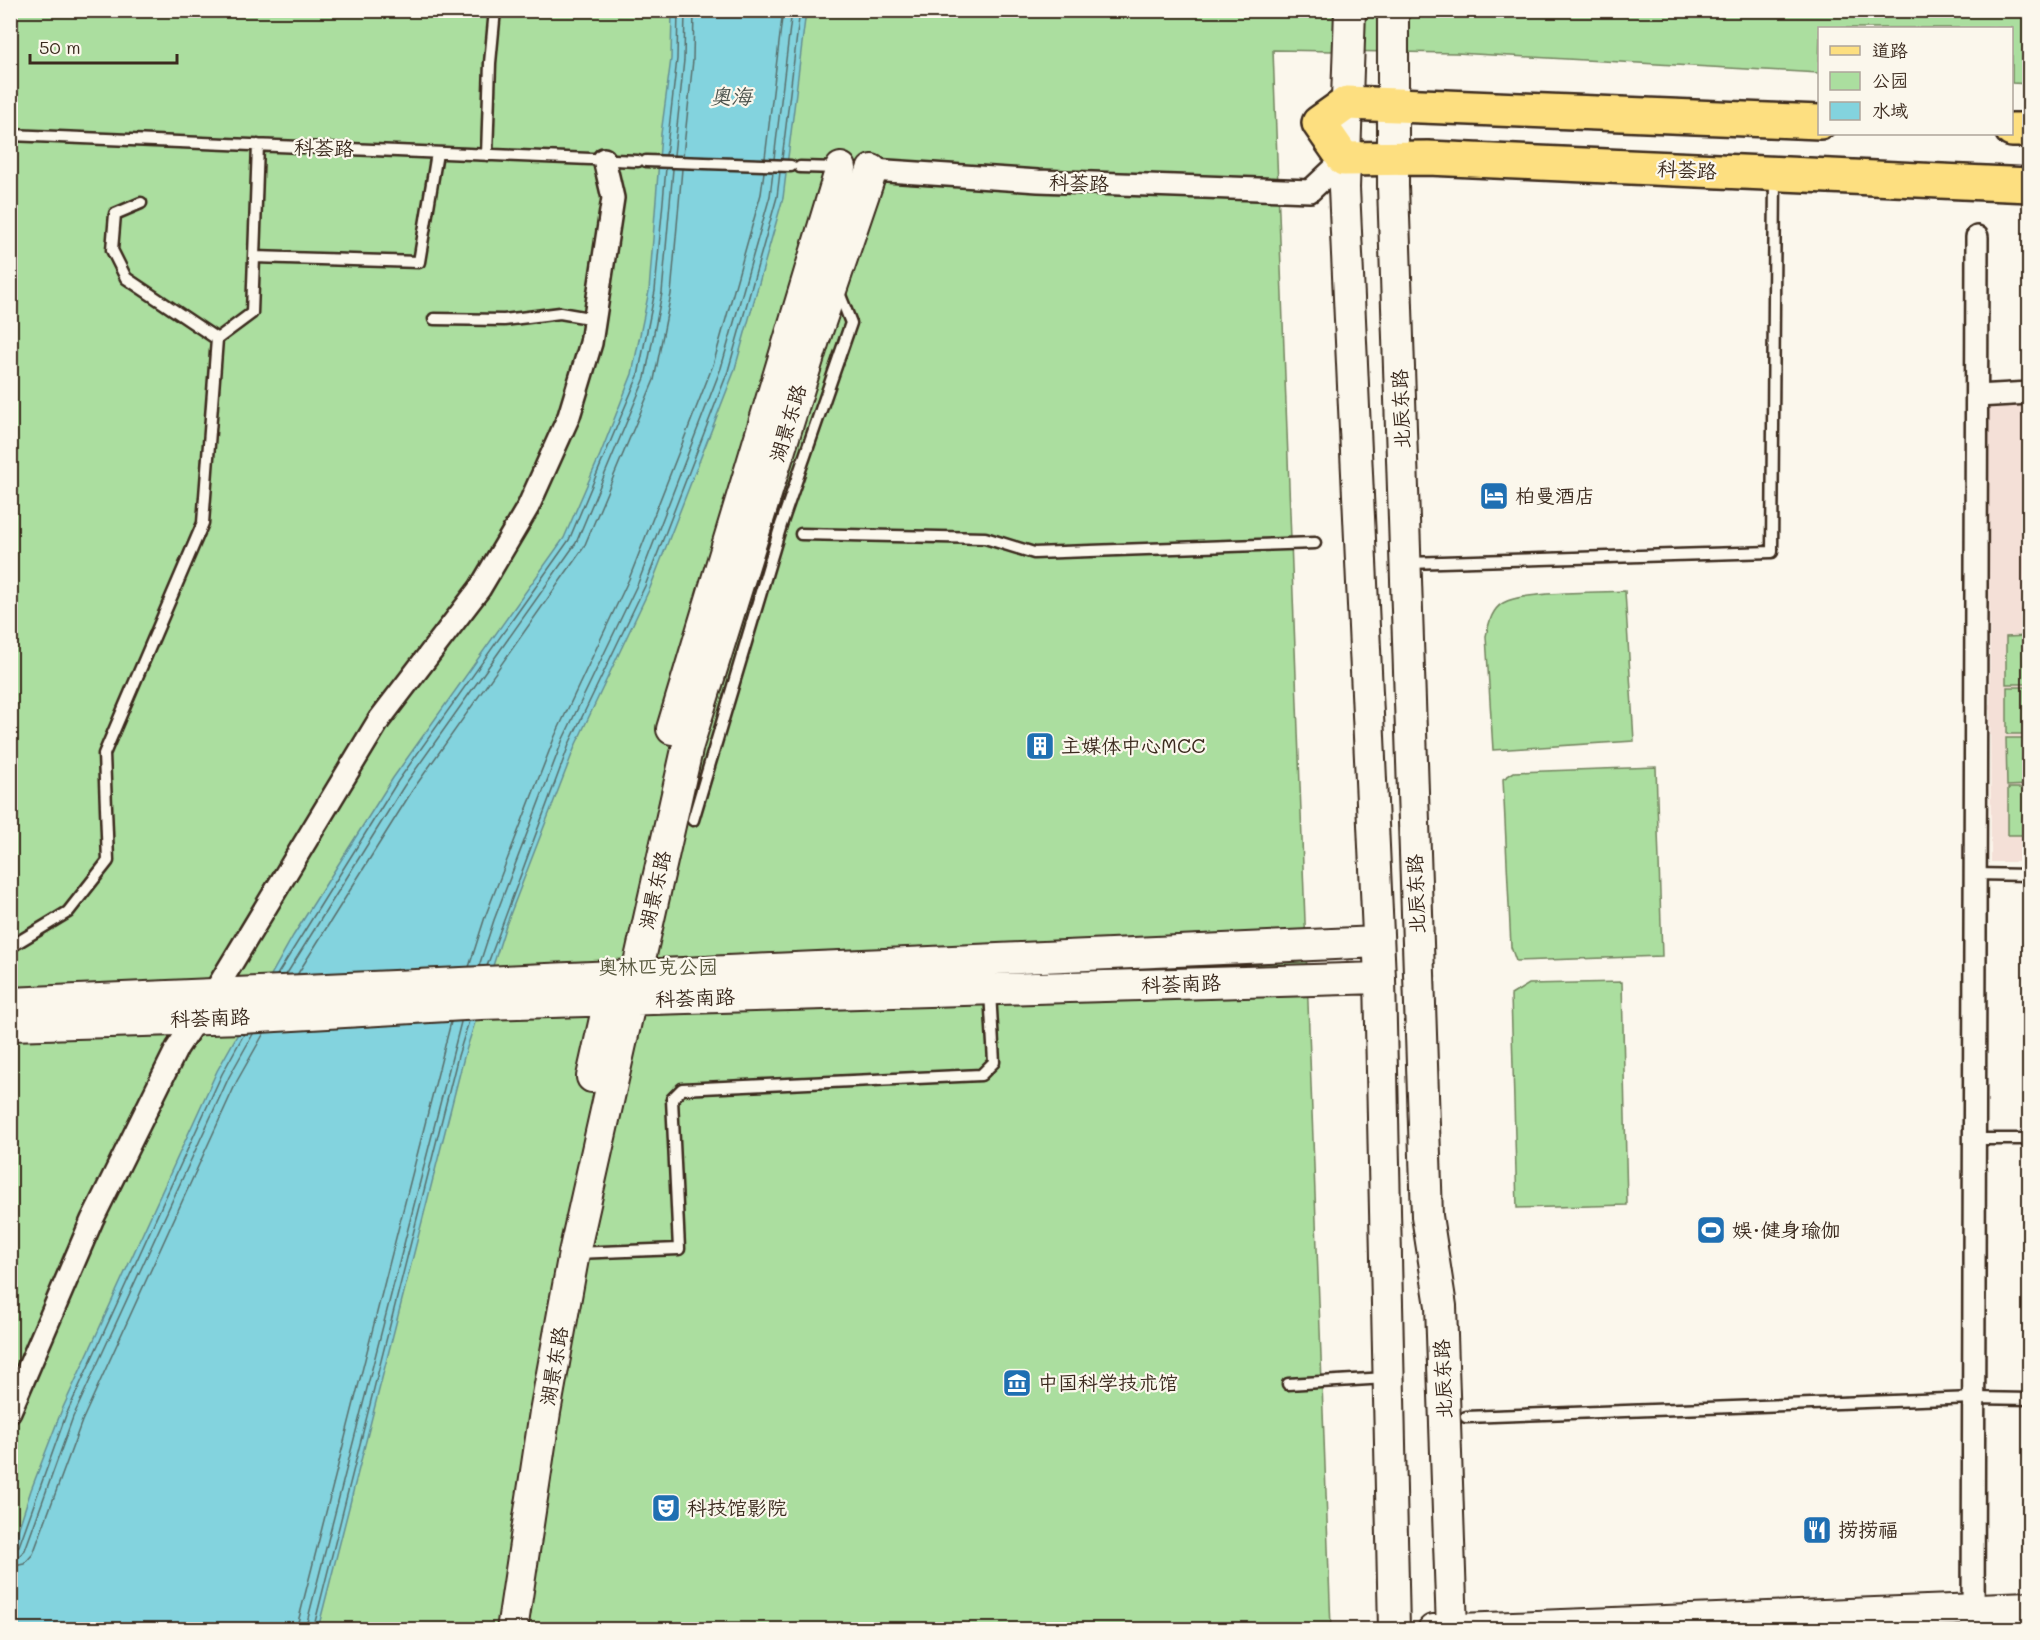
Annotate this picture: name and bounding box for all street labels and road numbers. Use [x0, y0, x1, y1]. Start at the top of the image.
street label: 科荟路 [294, 133, 355, 161]
street label: 科荟路 [1656, 154, 1719, 184]
street label: 科荟路 [1049, 168, 1110, 196]
street label: 北辰东路 [1386, 368, 1414, 449]
street label: 湖景东路 [763, 380, 811, 465]
street label: 湖景东路 [632, 847, 676, 932]
street label: 北辰东路 [1401, 853, 1429, 934]
street label: 科荟南路 [1141, 969, 1222, 997]
street label: 科荟南路 [655, 983, 736, 1011]
street label: 科荟南路 [170, 1003, 251, 1031]
street label: 湖景东路 [533, 1323, 573, 1407]
street label: 北辰东路 [1428, 1338, 1456, 1419]

